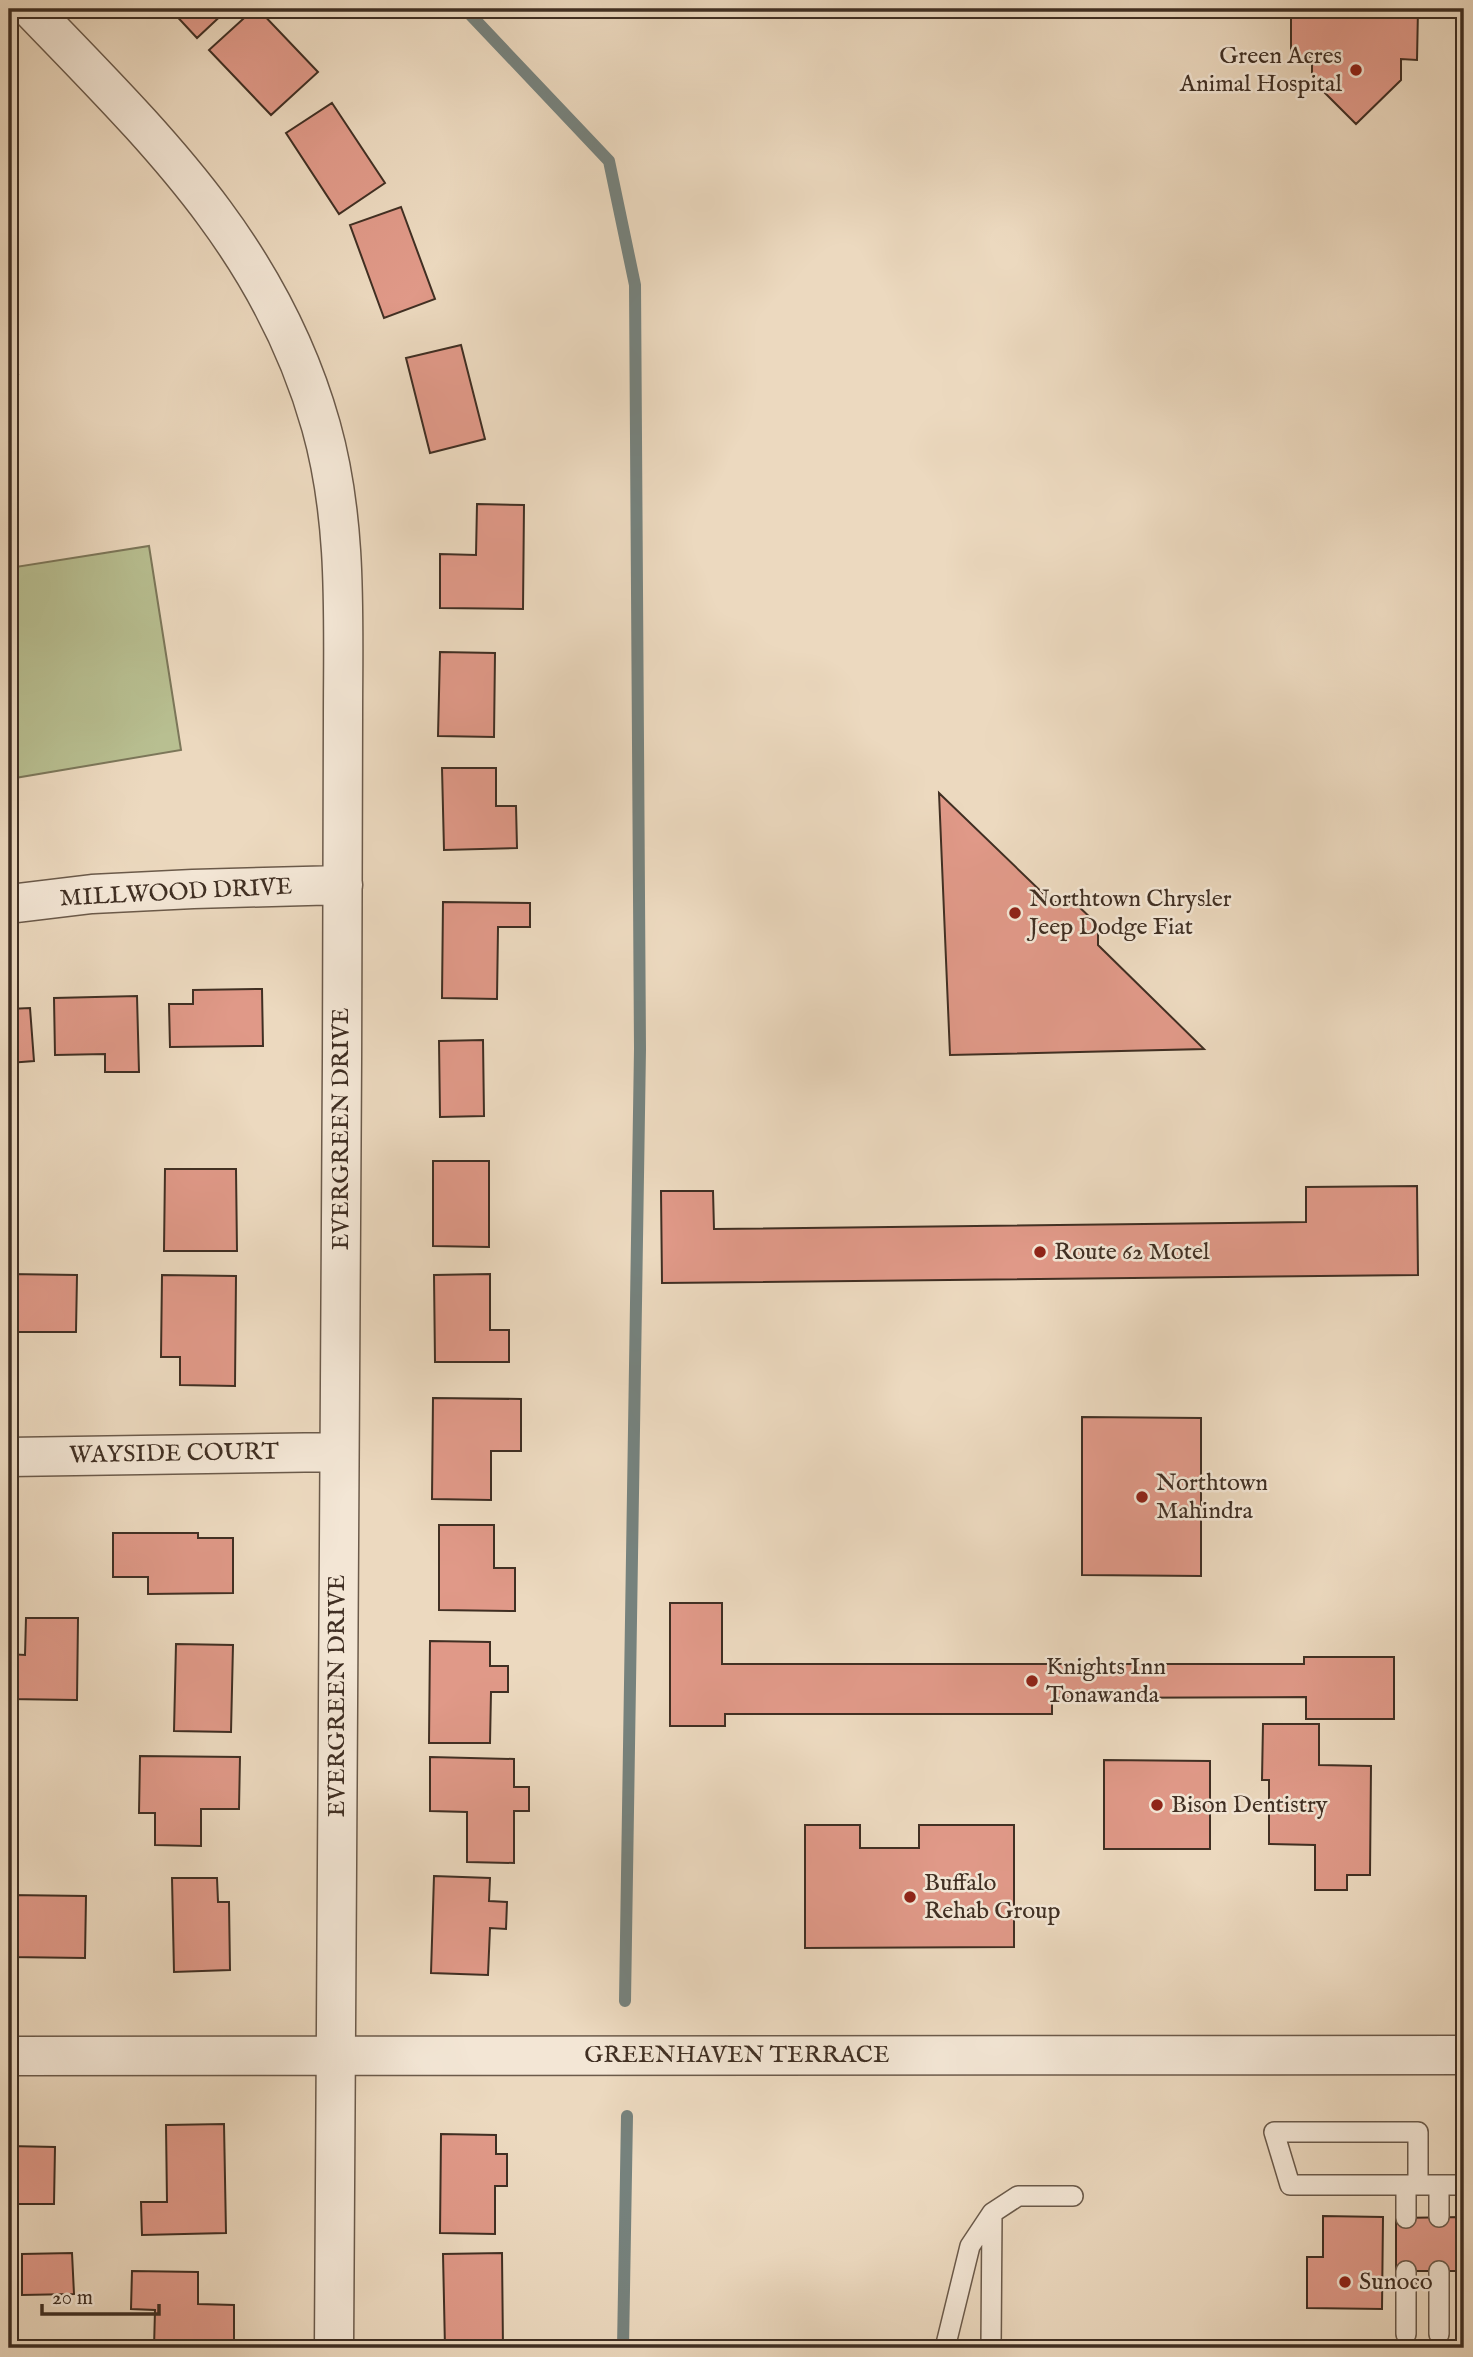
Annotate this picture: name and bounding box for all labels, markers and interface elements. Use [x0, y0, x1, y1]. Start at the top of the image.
place label: Green Acres Animal Hospital [1179, 41, 1342, 100]
marker: Green Acres Animal Hospital [1348, 62, 1364, 78]
street label: MILLWOOD DRIVE [59, 871, 293, 915]
place label: Northtown Chrysler Jeep Dodge Fiat [1026, 884, 1232, 943]
marker: Northtown Chrysler Jeep Dodge Fiat [1007, 905, 1023, 921]
street label: EVERGREEN DRIVE [326, 1008, 357, 1250]
place label: Route 62 Motel [1054, 1237, 1210, 1268]
marker: Route 62 Motel [1032, 1244, 1048, 1260]
street label: WAYSIDE COURT [69, 1437, 280, 1471]
place label: Northtown Mahindra [1156, 1468, 1268, 1527]
marker: Northtown Mahindra [1134, 1489, 1150, 1505]
street label: EVERGREEN DRIVE [322, 1575, 353, 1817]
place label: Knights Inn Tonawanda [1046, 1652, 1166, 1711]
marker: Knights Inn Tonawanda [1024, 1673, 1040, 1689]
place label: Bison Dentistry [1171, 1790, 1328, 1821]
marker: Bison Dentistry [1149, 1797, 1165, 1813]
place label: Buffalo Rehab Group [924, 1868, 1061, 1927]
marker: Buffalo Rehab Group [902, 1889, 918, 1905]
street label: GREENHAVEN TERRACE [584, 2040, 890, 2071]
place label: Sunoco [1359, 2267, 1433, 2298]
scale bar [42, 2273, 159, 2317]
marker: Sunoco [1337, 2274, 1353, 2290]
text: 20 m [52, 2285, 93, 2312]

